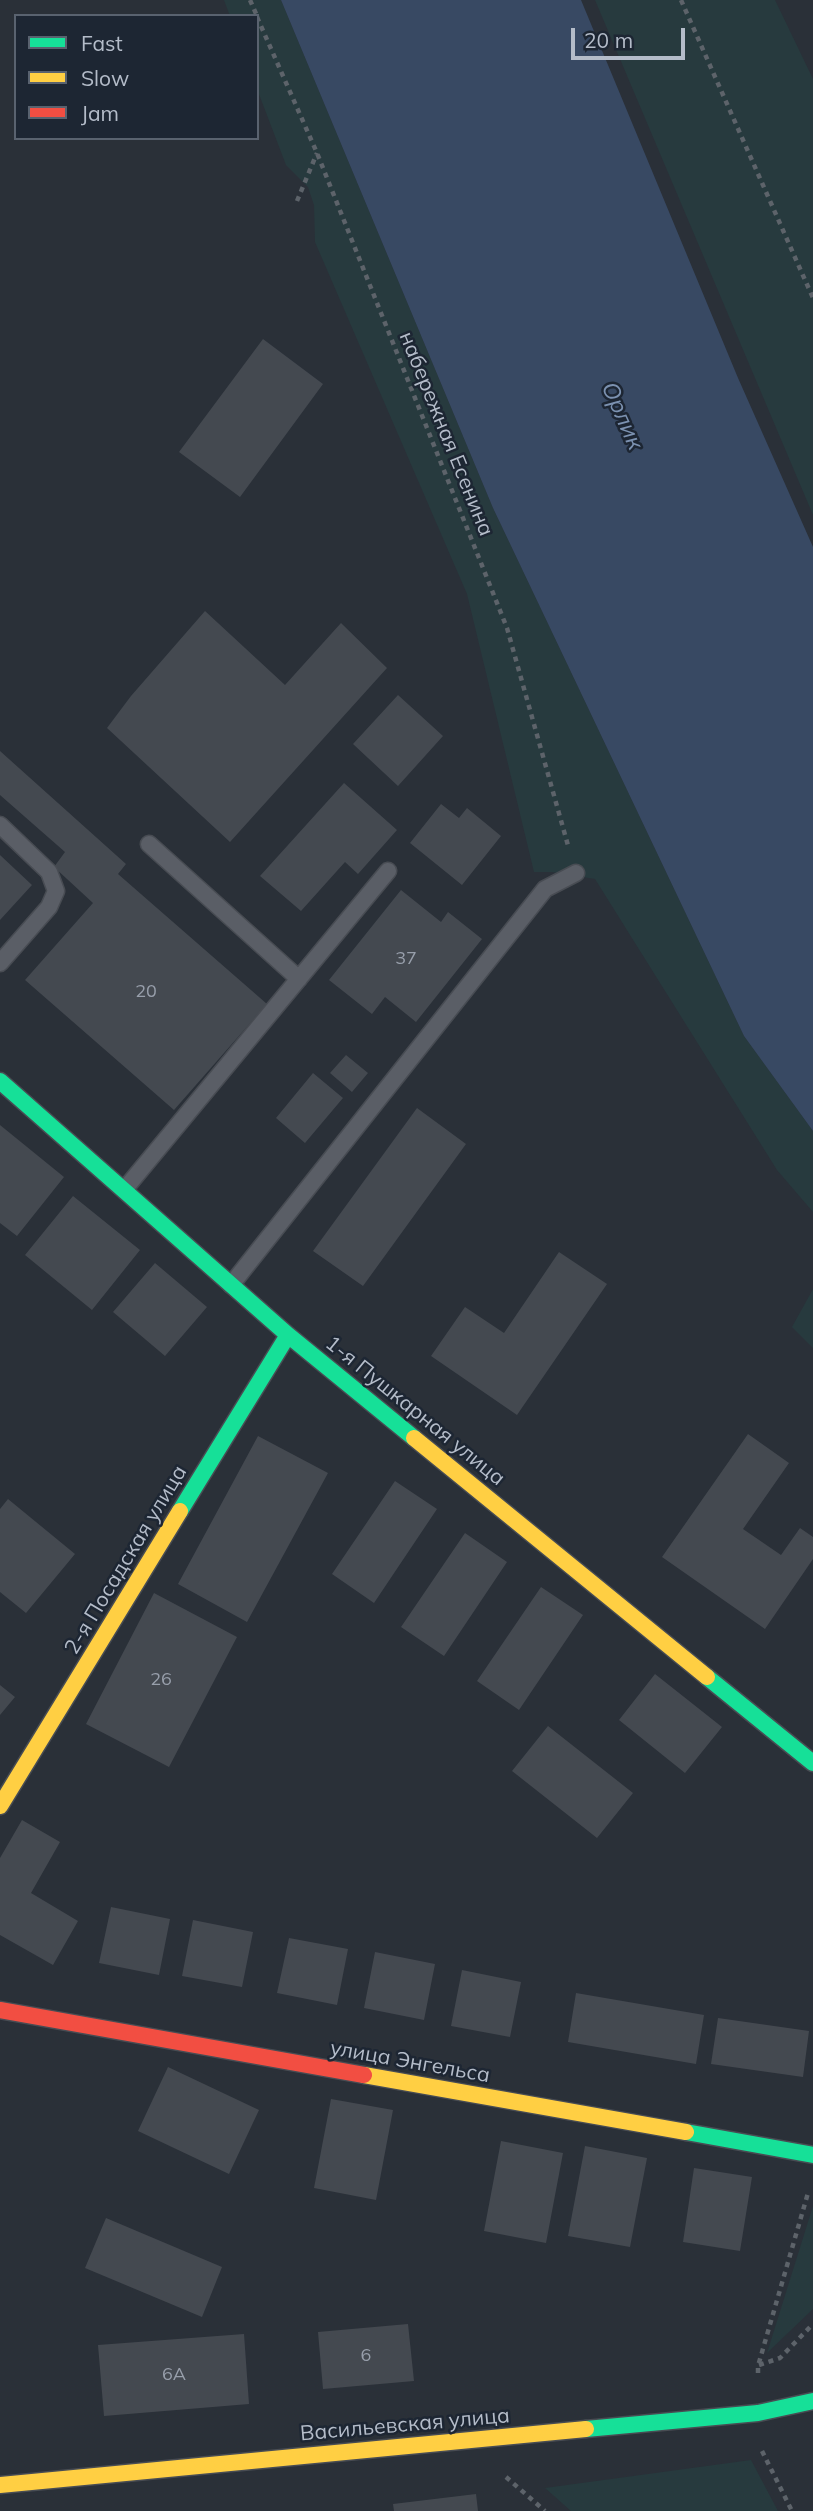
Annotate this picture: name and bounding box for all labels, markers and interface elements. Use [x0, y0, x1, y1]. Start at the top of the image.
legend [14, 14, 259, 140]
scale bar [575, 14, 689, 58]
text: 20 m [584, 27, 633, 53]
text: Fast [81, 30, 123, 56]
text: Slow [81, 65, 129, 91]
text: Jam [81, 100, 119, 126]
street label: набережная Есенина [393, 328, 499, 540]
water label: Орлик [595, 378, 649, 454]
house number: 37 [395, 948, 417, 970]
house number: 20 [135, 981, 157, 1003]
street label: 1-я Пушкарная улица [320, 1331, 510, 1491]
street label: 2-я Посадская улица [60, 1461, 192, 1659]
house number: 26 [150, 1669, 172, 1691]
street label: улица Энгельса [328, 2036, 492, 2088]
house number: 6 [361, 2345, 371, 2367]
house number: 6А [162, 2364, 186, 2386]
street label: Васильевская улица [299, 2403, 511, 2447]

